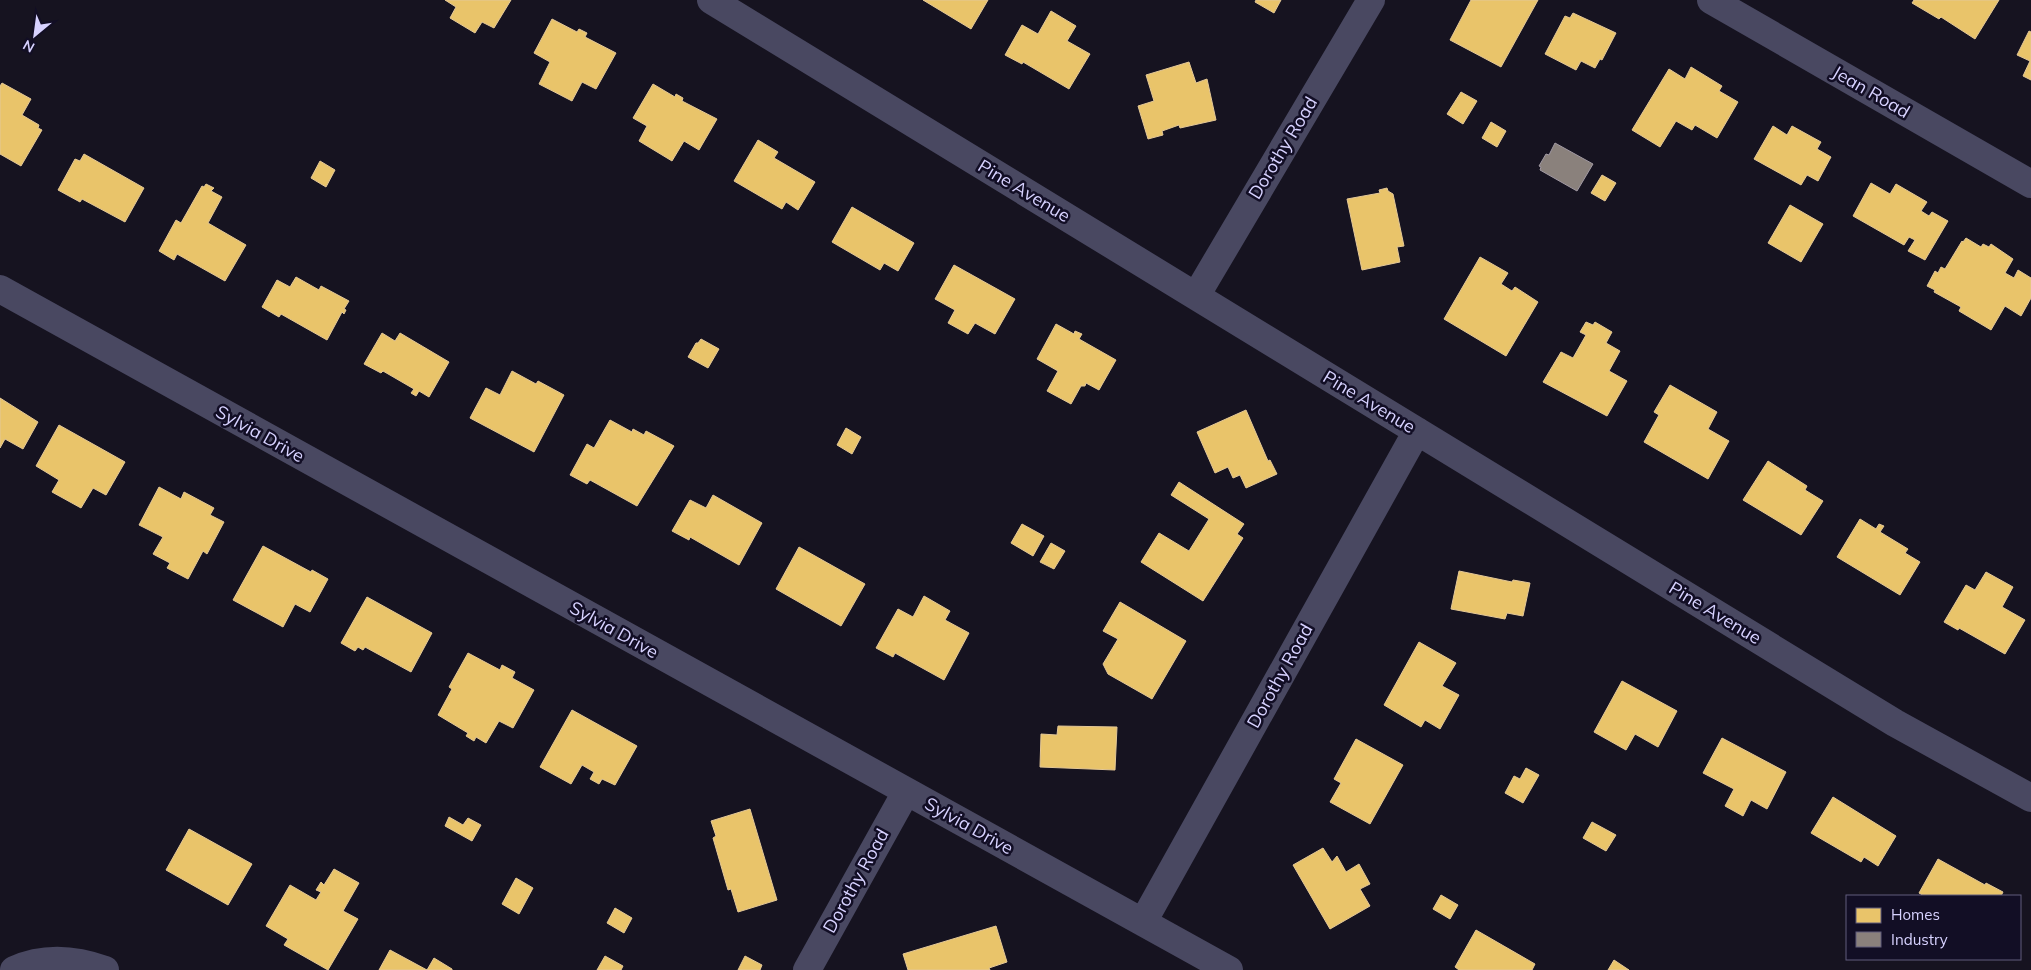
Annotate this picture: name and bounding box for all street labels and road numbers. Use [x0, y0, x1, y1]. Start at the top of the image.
street label: Jean Road [1828, 60, 1914, 123]
street label: Dorothy Road [1243, 92, 1322, 203]
street label: Pine Avenue [974, 154, 1075, 227]
street label: Pine Avenue [1319, 365, 1420, 438]
street label: Sylvia Drive [212, 400, 309, 467]
street label: Pine Avenue [1665, 576, 1766, 649]
street label: Sylvia Drive [566, 596, 663, 663]
street label: Dorothy Road [1242, 620, 1318, 732]
street label: Sylvia Drive [921, 792, 1018, 859]
street label: Dorothy Road [818, 825, 894, 937]

